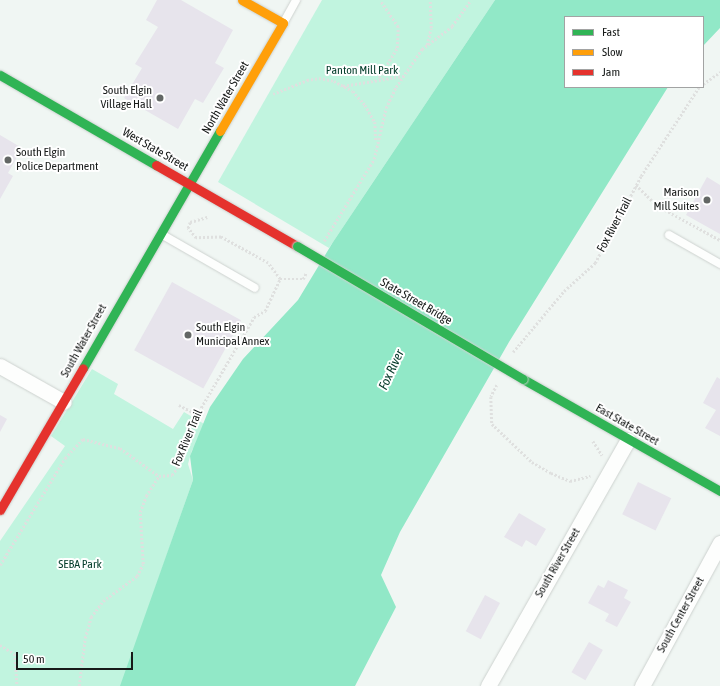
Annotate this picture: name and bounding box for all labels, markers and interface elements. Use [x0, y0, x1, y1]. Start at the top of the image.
legend [564, 16, 704, 88]
text: Fast [602, 25, 620, 39]
text: Slow [602, 45, 623, 59]
street label: North Water Street [199, 59, 253, 137]
park label: Panton Mill Park [326, 64, 398, 78]
text: Jam [602, 65, 620, 79]
place label: South Elgin Village Hall [100, 84, 152, 112]
marker: South Elgin Village Hall [155, 93, 165, 103]
street label: West State Street [119, 125, 191, 175]
place label: South Elgin Police Department [16, 146, 99, 174]
marker: South Elgin Police Department [3, 155, 13, 165]
place label: Marison Mill Suites [654, 186, 699, 214]
street label: Fox River Trail [595, 195, 635, 255]
marker: Marison Mill Suites [702, 195, 712, 205]
street label: State Street Bridge [378, 276, 454, 328]
street label: South Water Street [58, 302, 110, 380]
place label: South Elgin Municipal Annex [196, 321, 269, 349]
marker: South Elgin Municipal Annex [183, 330, 193, 340]
water label: Fox River [376, 347, 408, 393]
street label: East State Street [593, 401, 661, 449]
street label: Fox River Trail [170, 407, 206, 469]
street label: South River Street [532, 526, 584, 600]
park label: SEBA Park [58, 558, 102, 572]
street label: South Center Street [654, 575, 708, 655]
scale bar [18, 644, 135, 670]
text: 50 m [23, 652, 45, 666]

